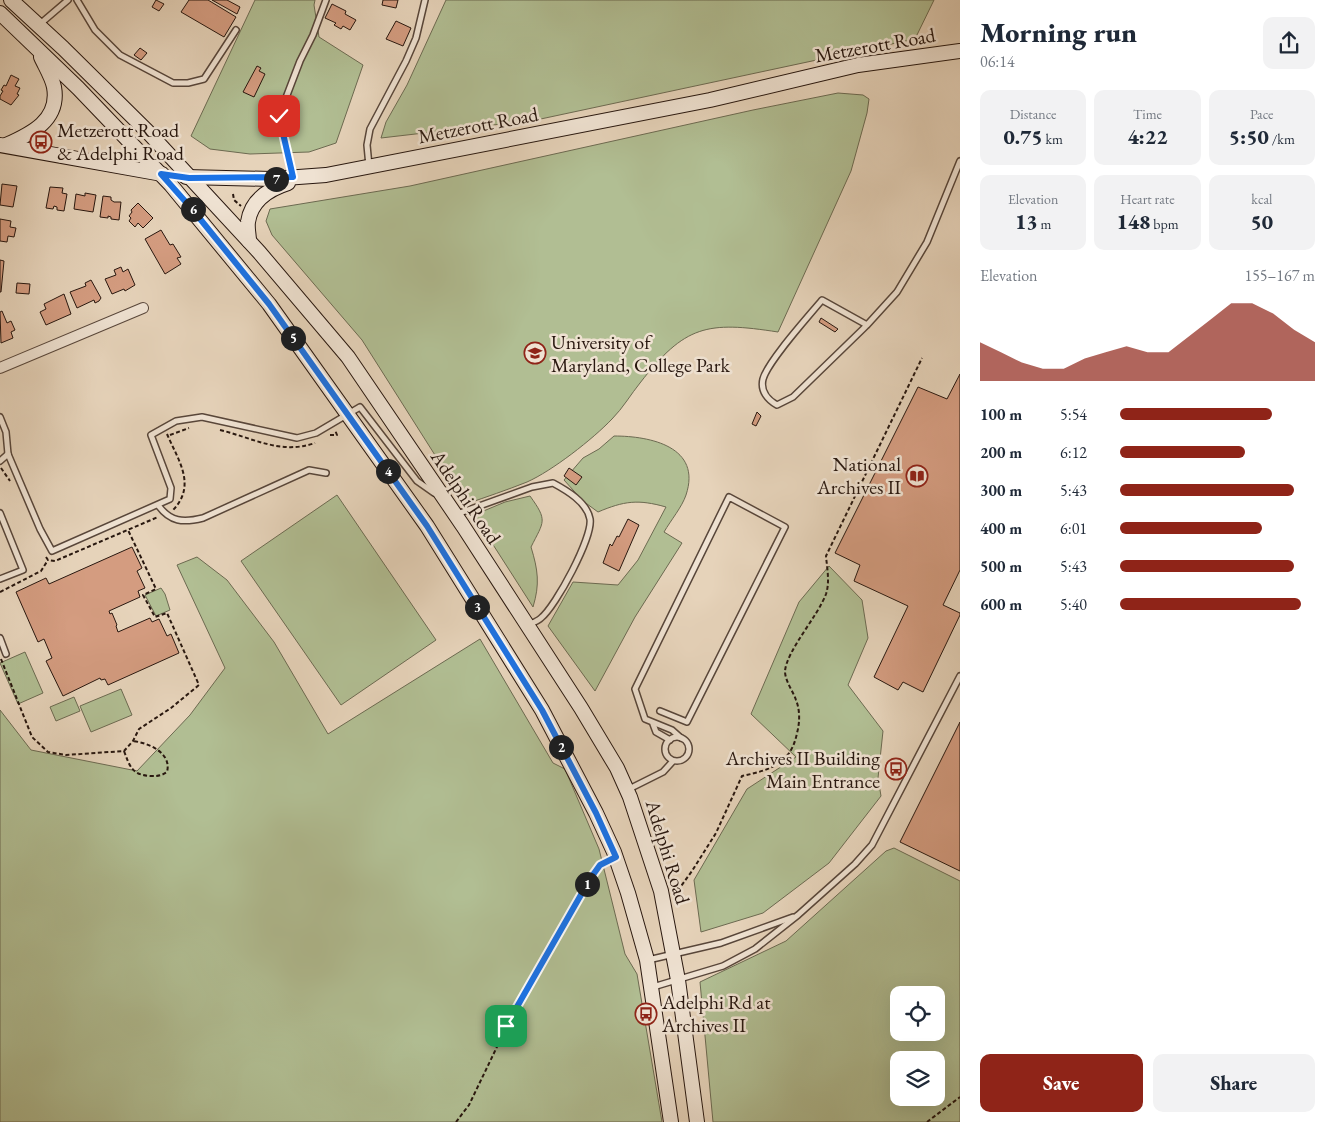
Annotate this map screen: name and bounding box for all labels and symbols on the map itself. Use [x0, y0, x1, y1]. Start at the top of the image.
street label: Metzerott Road [813, 21, 938, 68]
pin [258, 95, 300, 137]
street label: Metzerott Road [416, 100, 541, 149]
place label: Metzerott Road & Adelphi Road [57, 117, 185, 166]
bus stop icon: Metzerott Road & Adelphi Road [29, 130, 53, 154]
pin: 7 [264, 166, 288, 192]
pin: 6 [180, 196, 206, 222]
pin: 5 [280, 326, 306, 350]
place label: University of Maryland, College Park [551, 329, 730, 378]
school or university icon: University of Maryland, College Park [523, 341, 547, 365]
street label: Adelphi Road [425, 444, 507, 550]
place label: National Archives II [816, 451, 901, 500]
pin: 4 [376, 458, 400, 484]
library icon: National Archives II [905, 464, 929, 488]
pin: 3 [464, 594, 490, 620]
pin: 2 [548, 734, 574, 760]
place label: Archives II Building Main Entrance [725, 745, 880, 794]
bus stop icon: Archives II Building Main Entrance [884, 757, 908, 781]
street label: Adelphi Road [640, 796, 696, 908]
pin: 1 [574, 872, 600, 896]
place label: Adelphi Rd at Archives II [661, 989, 771, 1038]
bus stop icon: Adelphi Rd at Archives II [634, 1002, 658, 1026]
pin [485, 1005, 527, 1047]

